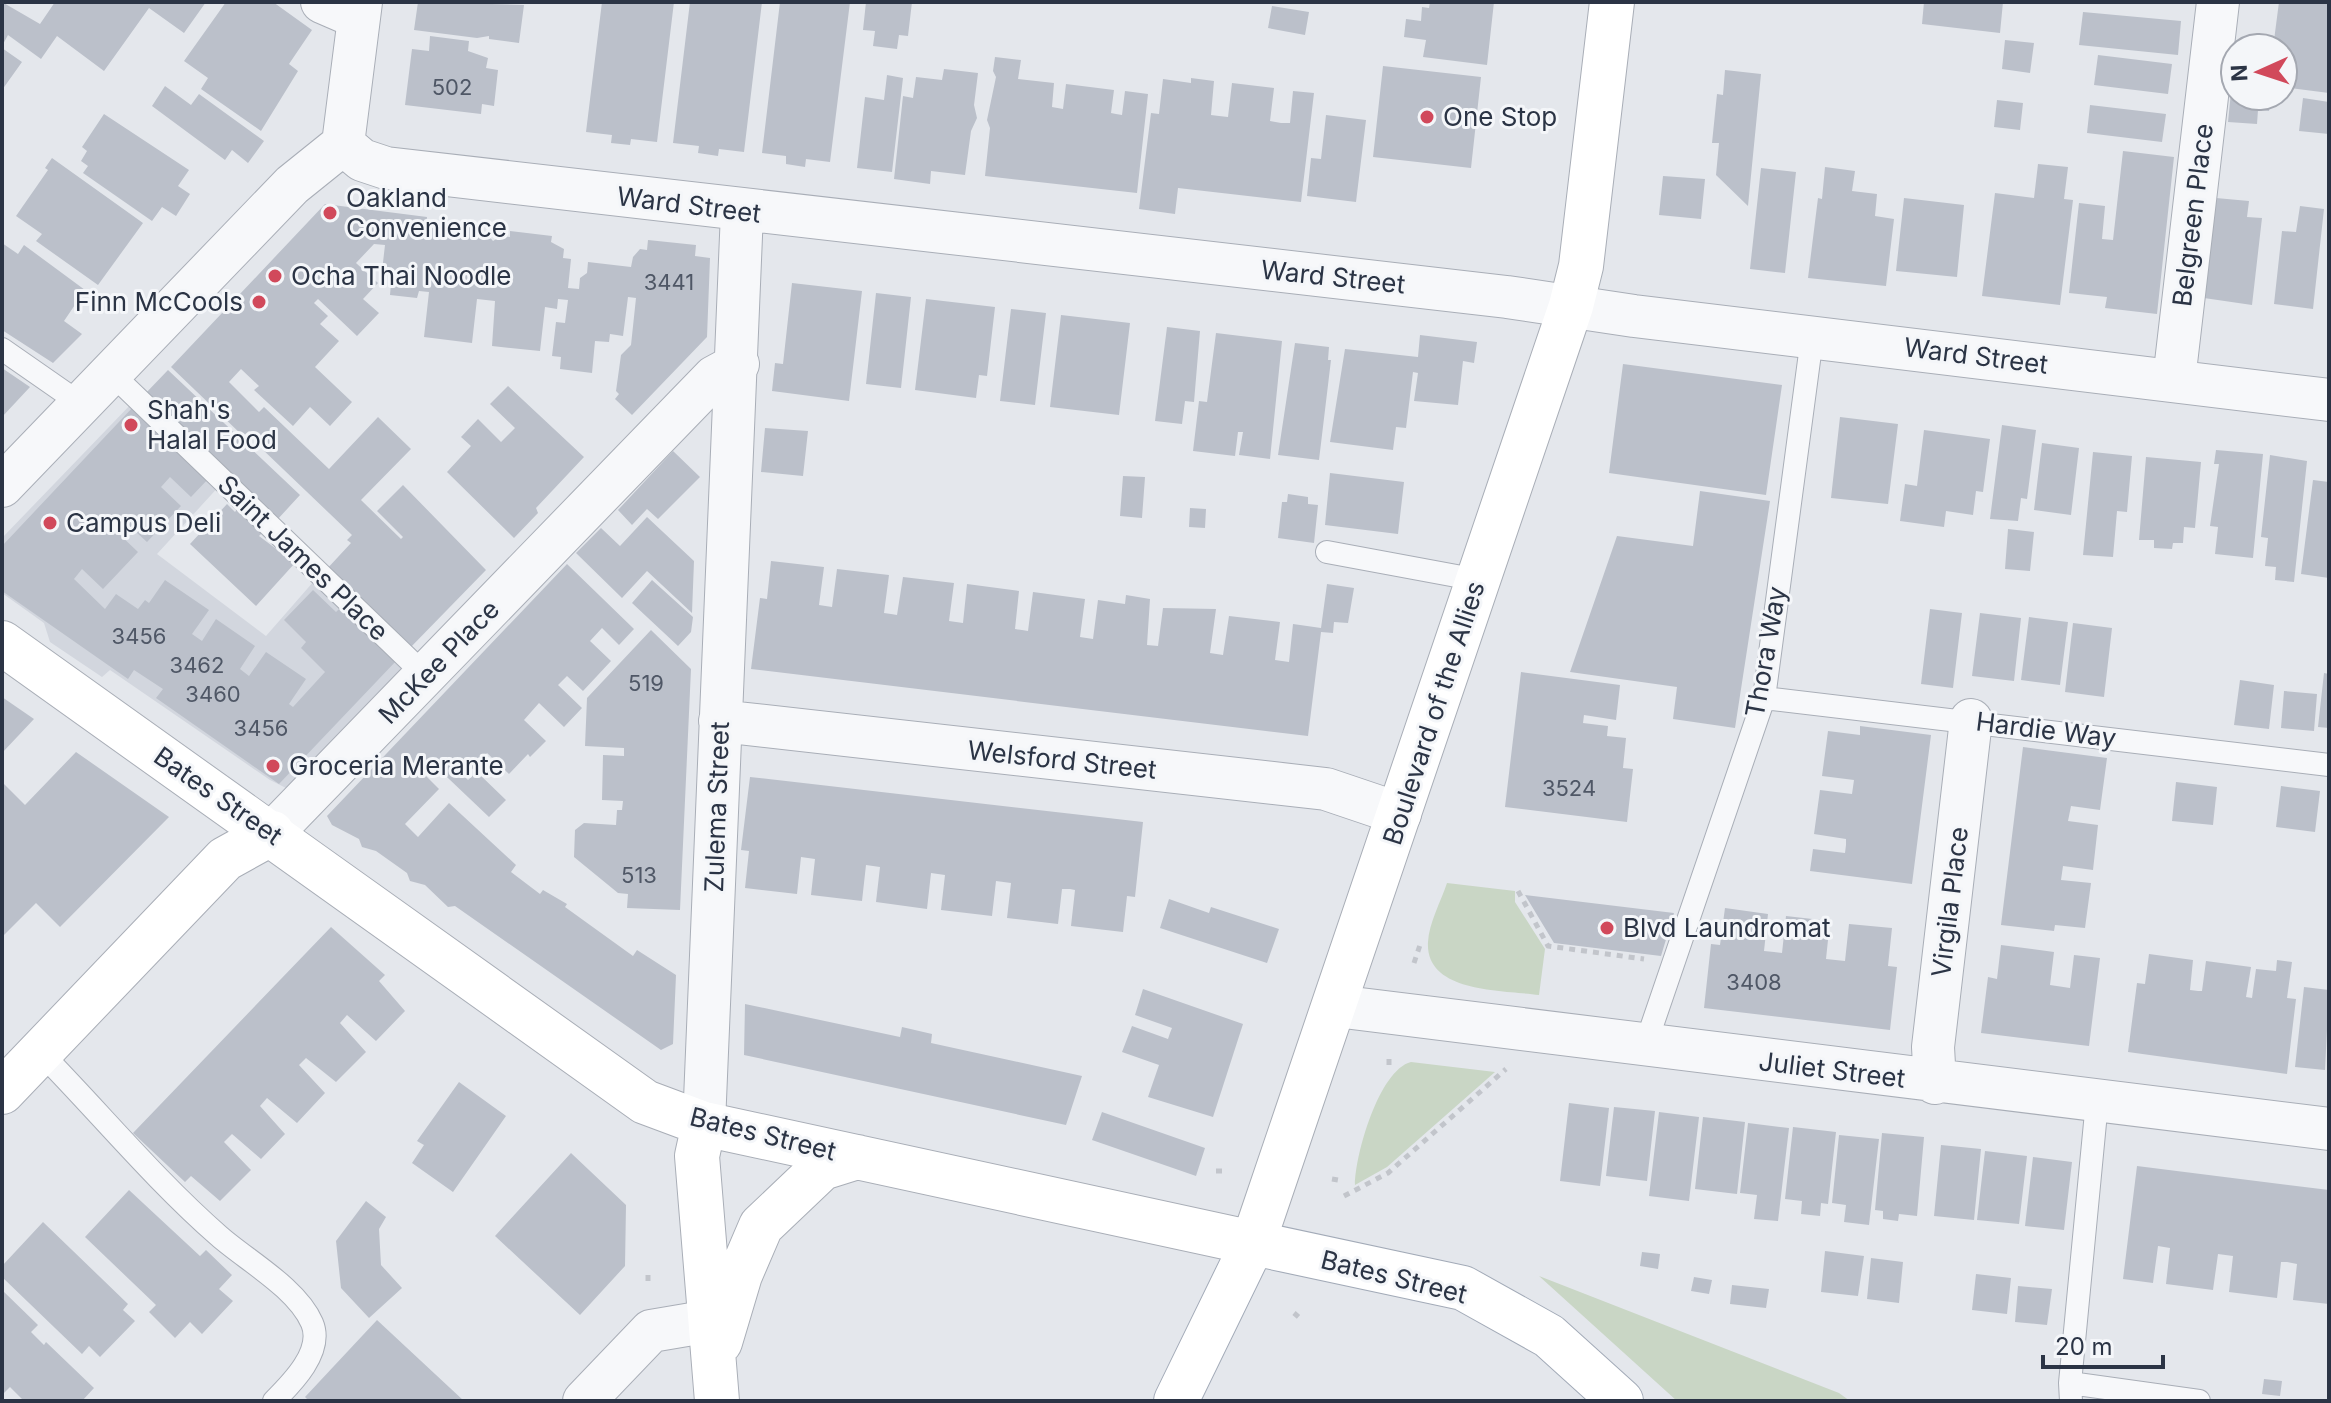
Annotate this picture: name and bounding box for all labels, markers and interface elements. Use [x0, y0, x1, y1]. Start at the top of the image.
north arrow [2219, 32, 2299, 112]
text: N [2226, 64, 2252, 82]
house number: 502 [432, 74, 472, 100]
place label: One Stop [1443, 101, 1557, 132]
marker: One Stop [1418, 108, 1436, 126]
street label: Belgreen Place [2166, 122, 2219, 308]
street label: Ward Street [615, 180, 763, 229]
place label: Oakland Convenience [346, 182, 507, 243]
marker: Oakland Convenience [321, 204, 339, 222]
street label: Ward Street [1259, 254, 1407, 299]
place label: Ocha Thai Noodle [291, 260, 512, 291]
marker: Ocha Thai Noodle [266, 267, 284, 285]
house number: 3441 [644, 269, 694, 295]
place label: Finn McCools [75, 286, 243, 317]
marker: Finn McCools [250, 293, 268, 311]
street label: Ward Street [1902, 331, 2050, 380]
place label: Shah's Halal Food [147, 394, 277, 455]
marker: Shah's Halal Food [122, 416, 140, 434]
street label: Saint James Place [212, 468, 395, 647]
place label: Campus Deli [66, 507, 221, 538]
marker: Campus Deli [41, 514, 59, 532]
street label: Boulevard of the Allies [1376, 577, 1491, 848]
street label: Thora Way [1739, 584, 1792, 720]
street label: McKee Place [372, 593, 505, 730]
house number: 3456 [112, 623, 166, 649]
house number: 3462 [170, 652, 224, 678]
house number: 519 [628, 670, 664, 696]
house number: 3460 [185, 681, 241, 707]
street label: Hardie Way [1974, 706, 2118, 753]
house number: 3456 [234, 715, 288, 741]
street label: Zulema Street [698, 721, 735, 893]
street label: Welsford Street [966, 734, 1158, 785]
street label: Bates Street [148, 740, 288, 851]
place label: Groceria Merante [289, 750, 504, 781]
marker: Groceria Merante [264, 757, 282, 775]
house number: 3524 [1542, 775, 1596, 801]
street label: Virgila Place [1925, 825, 1974, 979]
house number: 513 [621, 862, 657, 888]
place label: Blvd Laundromat [1623, 912, 1831, 943]
marker: Blvd Laundromat [1598, 919, 1616, 937]
house number: 3408 [1726, 969, 1782, 995]
street label: Juliet Street [1757, 1045, 1907, 1094]
street label: Bates Street [687, 1100, 839, 1167]
street label: Bates Street [1318, 1243, 1470, 1310]
scale bar [2043, 1319, 2163, 1369]
text: 20 m [2055, 1332, 2113, 1361]

